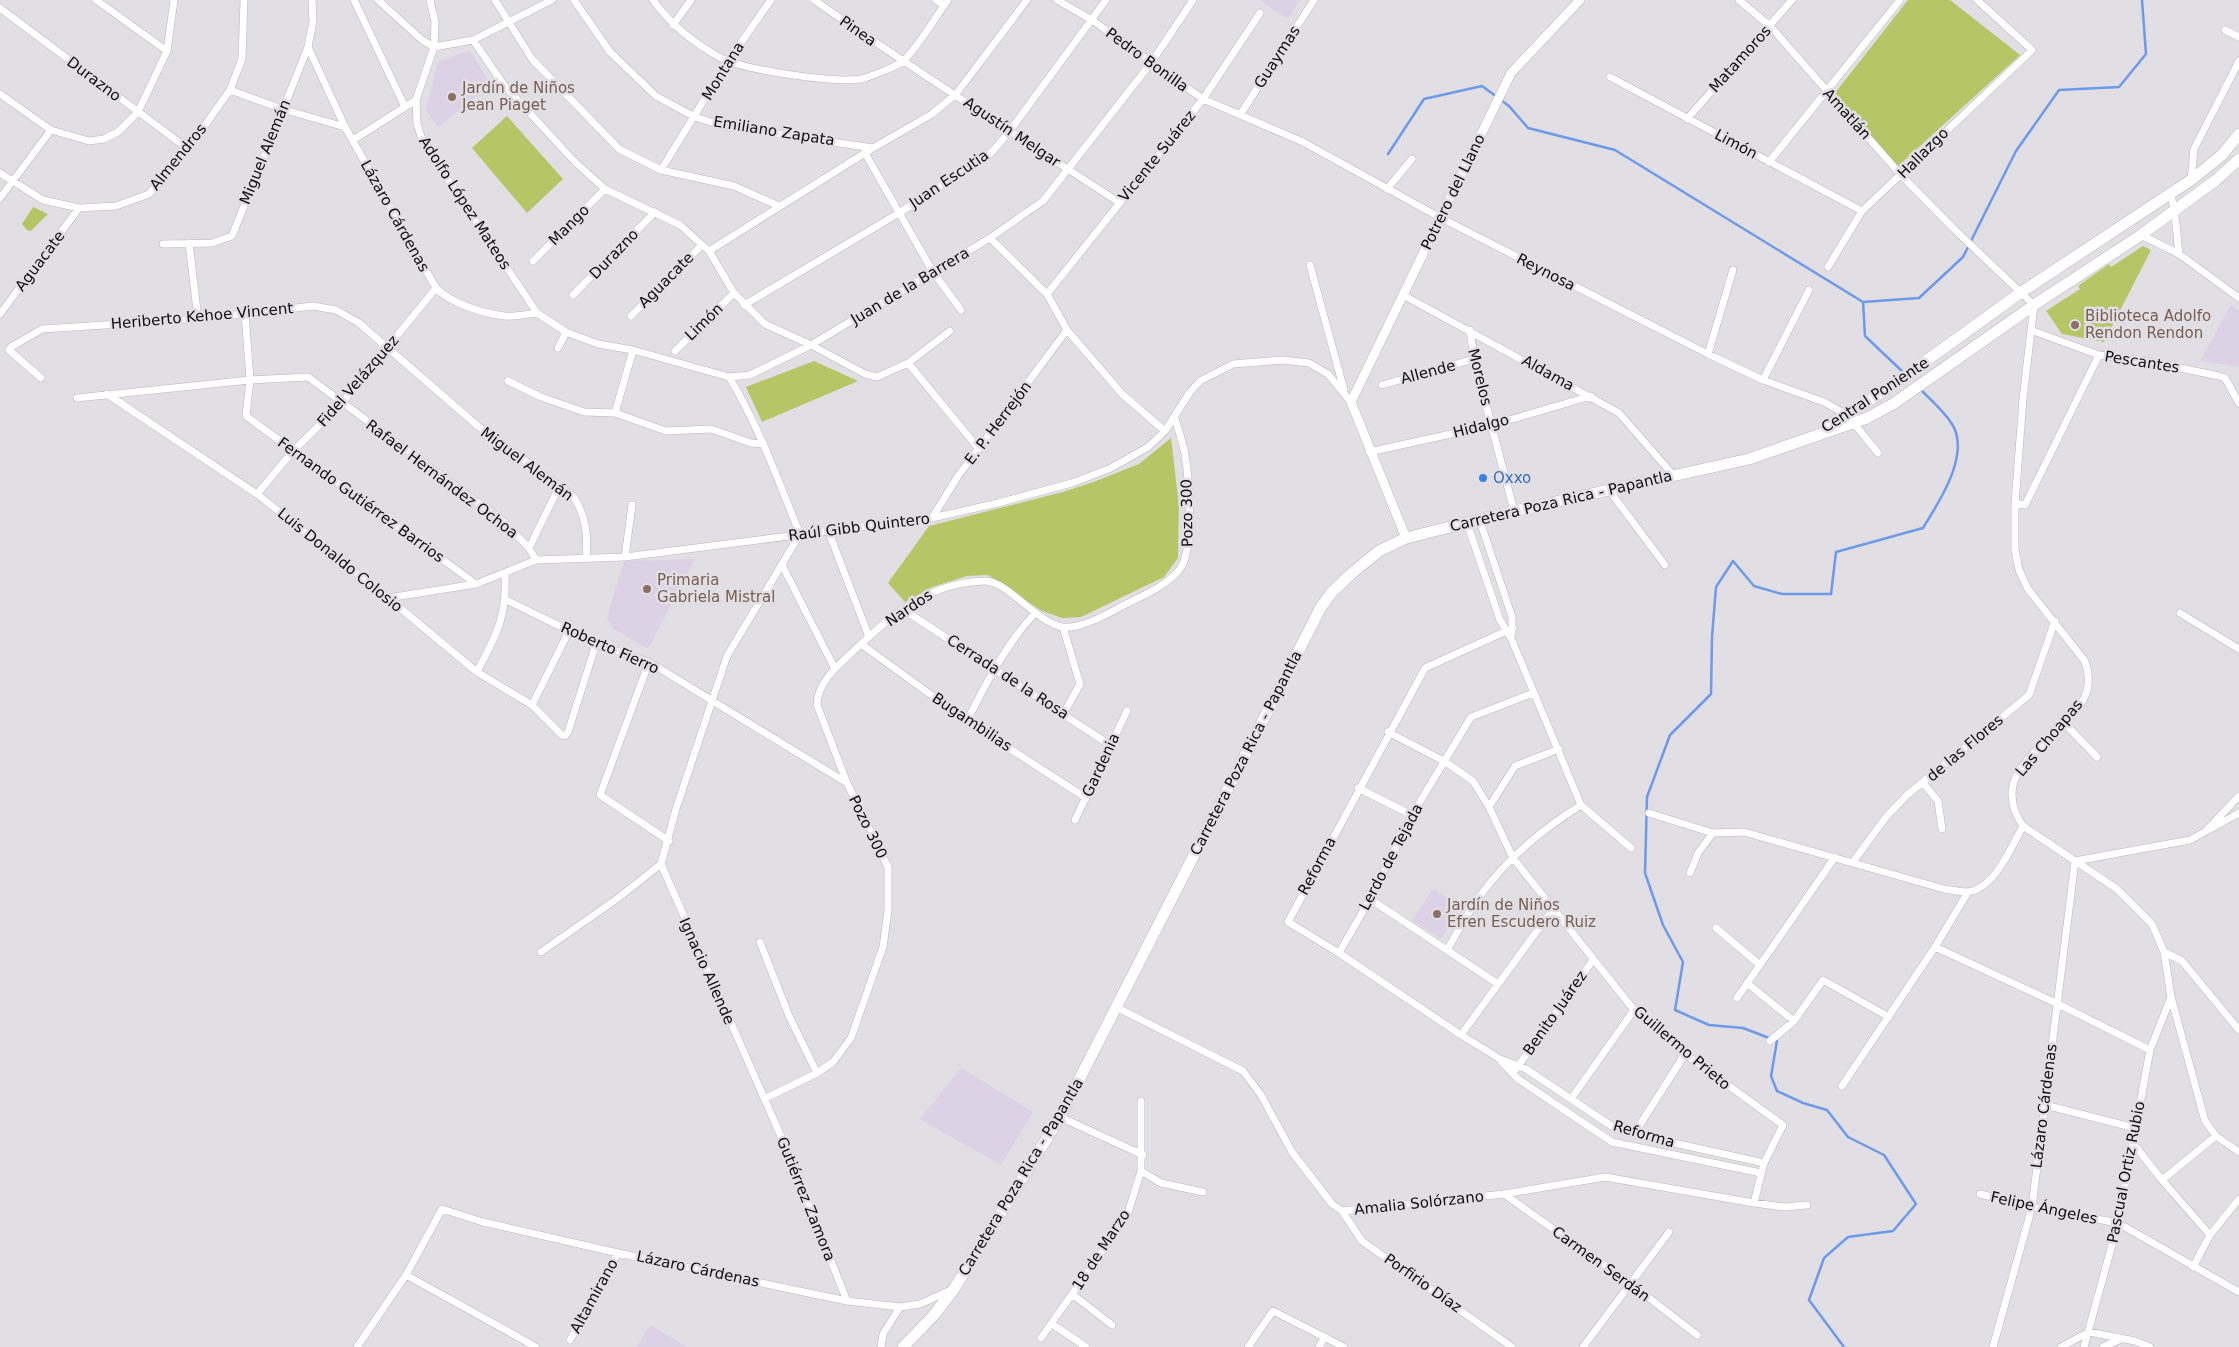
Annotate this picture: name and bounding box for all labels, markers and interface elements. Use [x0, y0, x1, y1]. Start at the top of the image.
street label: Pinea [836, 12, 880, 50]
street label: Guaymas [1250, 22, 1304, 92]
street label: Matamoros [1705, 22, 1775, 96]
street label: Pedro Bonilla [1102, 24, 1192, 96]
street label: Montana [698, 38, 748, 104]
street label: Durazno [63, 53, 125, 105]
place label: Jardín de Niños Jean Piaget [461, 79, 575, 114]
street label: Amatlán [1819, 85, 1875, 143]
marker: Jardín de Niños Jean Piaget [446, 91, 458, 103]
street label: Agustín Melgar [960, 93, 1064, 171]
street label: Miguel Alemán [236, 97, 294, 207]
street label: Vicente Suárez [1115, 107, 1199, 205]
street label: Emiliano Zapata [712, 113, 836, 149]
street label: Almendros [146, 120, 210, 194]
street label: Hallazgo [1894, 124, 1952, 182]
street label: Limón [1712, 125, 1760, 163]
street label: Potrero del Llano [1417, 131, 1489, 253]
street label: Adolfo López Mateos [415, 133, 515, 273]
street label: Juan Escutia [905, 146, 992, 213]
street label: Lázaro Cárdenas [357, 157, 433, 275]
street label: Mango [545, 201, 593, 249]
street label: Durazno [586, 225, 642, 283]
street label: Aguacate [11, 227, 69, 295]
street label: Juan de la Barrera [847, 244, 972, 329]
street label: Aguacate [635, 249, 697, 311]
street label: Reynosa [1514, 250, 1578, 294]
street label: Heriberto Kehoe Vincent [110, 299, 294, 333]
street label: Limón [681, 300, 727, 344]
place label: Biblioteca Adolfo Rendon Rendon [2085, 307, 2211, 342]
marker: Biblioteca Adolfo Rendon Rendon [2069, 319, 2081, 331]
street label: Fidel Velázquez [313, 332, 403, 430]
street label: Morelos [1464, 347, 1496, 408]
street label: Pescantes [2103, 347, 2181, 377]
street label: Aldama [1519, 351, 1577, 395]
street label: Central Poniente [1818, 354, 1932, 436]
street label: Allende [1399, 356, 1457, 388]
street label: E. P. Herrejón [961, 378, 1035, 468]
street label: Hidalgo [1451, 410, 1511, 442]
street label: Rafael Hernández Ochoa [362, 416, 522, 542]
street label: Miguel Alemán [477, 423, 577, 505]
street label: Fernando Gutiérrez Barrios [274, 434, 448, 567]
street label: Carretera Poza Rica - Papantla [1448, 467, 1674, 535]
place label: Oxxo [1493, 469, 1531, 487]
marker: Oxxo [1477, 472, 1489, 484]
street label: Pozo 300 [1177, 479, 1197, 547]
street label: Luis Donaldo Colosio [274, 504, 406, 616]
street label: Raúl Gibb Quintero [787, 509, 931, 545]
place label: Primaria Gabriela Mistral [657, 571, 775, 606]
marker: Primaria Gabriela Mistral [641, 583, 653, 595]
street label: Nardos [882, 586, 936, 630]
street label: Roberto Fierro [558, 618, 662, 678]
street label: Cerrada de la Rosa [944, 631, 1072, 723]
street label: Carretera Poza Rica - Papantla [1186, 648, 1306, 858]
street label: Bugambilias [929, 689, 1015, 755]
street label: Las Choapas [2012, 696, 2087, 780]
street label: de las Flores [1923, 711, 2007, 785]
street label: Gardenia [1078, 730, 1124, 800]
street label: Pozo 300 [845, 792, 891, 862]
street label: Lerdo de Tejada [1355, 801, 1427, 913]
street label: Reforma [1294, 834, 1340, 898]
place label: Jardín de Niños Efren Escudero Ruiz [1446, 896, 1596, 931]
marker: Jardín de Niños Efren Escudero Ruiz [1431, 908, 1443, 920]
street label: Ignacio Allende [675, 915, 739, 1027]
street label: Benito Juárez [1519, 967, 1591, 1059]
street label: Guillermo Prieto [1630, 1002, 1734, 1094]
street label: Lázaro Cárdenas [2027, 1043, 2061, 1169]
street label: Carretera Poza Rica - Papantla [955, 1075, 1087, 1279]
street label: Pascual Ortiz Rubio [2103, 1100, 2149, 1244]
street label: Reforma [1611, 1117, 1677, 1151]
street label: Gutiérrez Zamora [773, 1134, 839, 1264]
street label: Amalia Solórzano [1353, 1187, 1485, 1219]
street label: Felipe Ángeles [1989, 1187, 2099, 1228]
street label: 18 de Marzo [1068, 1206, 1134, 1294]
street label: Carmen Serdán [1549, 1222, 1653, 1306]
street label: Lázaro Cárdenas [635, 1247, 761, 1291]
street label: Porfirio Díaz [1381, 1250, 1465, 1316]
street label: Altamirano [566, 1256, 622, 1336]

